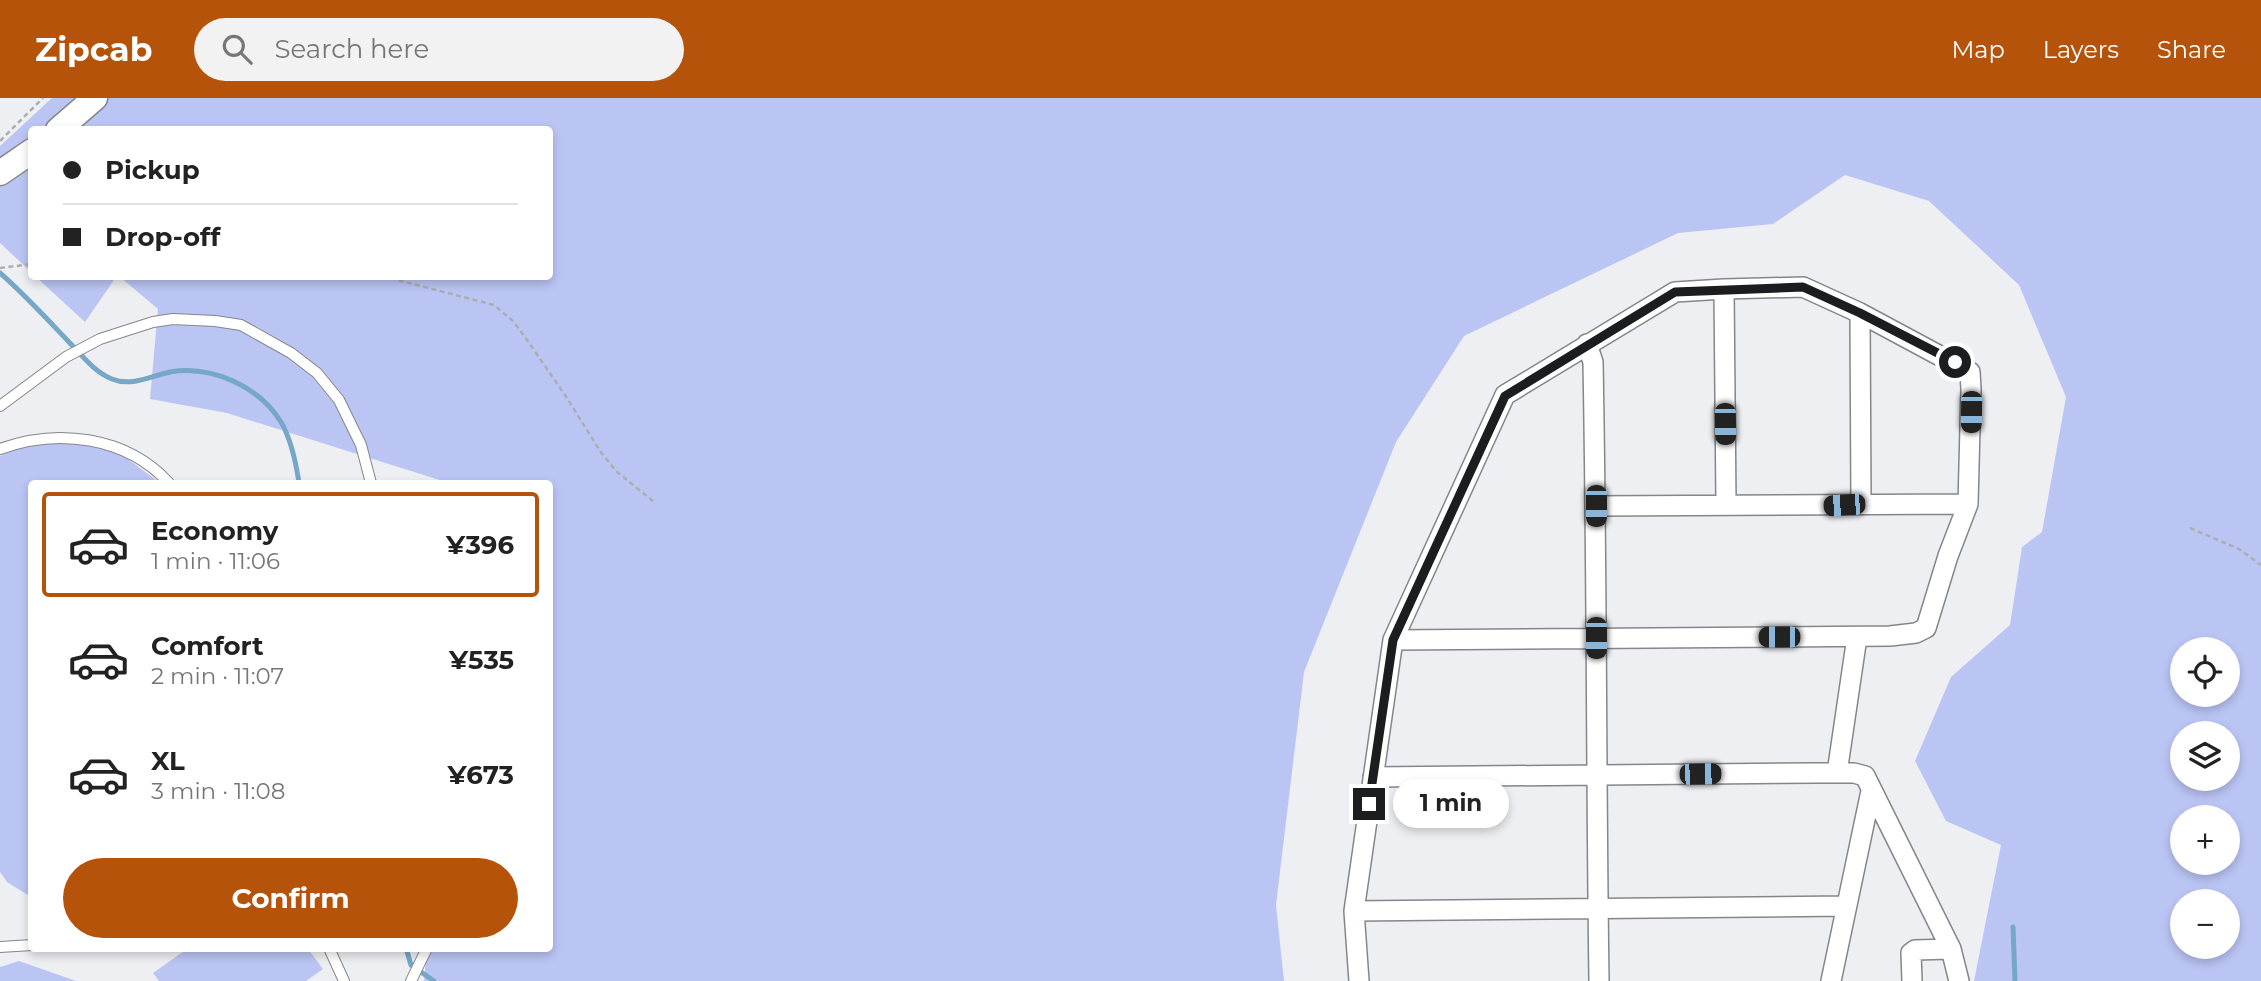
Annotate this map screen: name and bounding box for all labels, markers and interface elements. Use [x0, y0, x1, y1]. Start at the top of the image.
search box [194, 18, 684, 81]
text: Zipcab [35, 29, 152, 69]
icon: search [218, 30, 256, 68]
text: Search here [274, 33, 429, 65]
text: Map [1951, 35, 2005, 64]
text: Layers [2043, 35, 2119, 64]
text: Share [2157, 35, 2226, 64]
text: Pickup [105, 154, 200, 186]
text: Drop-off [105, 221, 220, 253]
route start [1939, 346, 1971, 378]
car [1961, 391, 1982, 433]
car [1715, 403, 1736, 445]
car [1586, 485, 1607, 527]
car [1823, 493, 1866, 517]
icon: car [67, 513, 130, 576]
text: Economy [151, 515, 278, 547]
text: ¥396 [446, 529, 514, 561]
text: 1 min · 11:06 [151, 547, 280, 575]
car [1586, 617, 1607, 659]
car [1759, 627, 1801, 648]
icon: car [67, 628, 130, 691]
text: Comfort [151, 630, 263, 662]
map controls [2170, 637, 2240, 959]
button: locate [2170, 637, 2240, 707]
text: ¥535 [449, 644, 514, 676]
text: 2 min · 11:07 [151, 662, 284, 690]
button: layers [2170, 721, 2240, 791]
icon: car [67, 743, 130, 806]
text: XL [151, 745, 185, 777]
text: ¥673 [447, 759, 514, 791]
car [1679, 763, 1722, 785]
text: 3 min · 11:08 [151, 777, 285, 805]
callout: 1 min [1394, 780, 1509, 828]
route end [1353, 788, 1385, 820]
text: 1 min [1420, 789, 1482, 817]
button: + [2170, 805, 2240, 875]
button: Confirm [63, 858, 518, 938]
button: − [2170, 889, 2240, 959]

